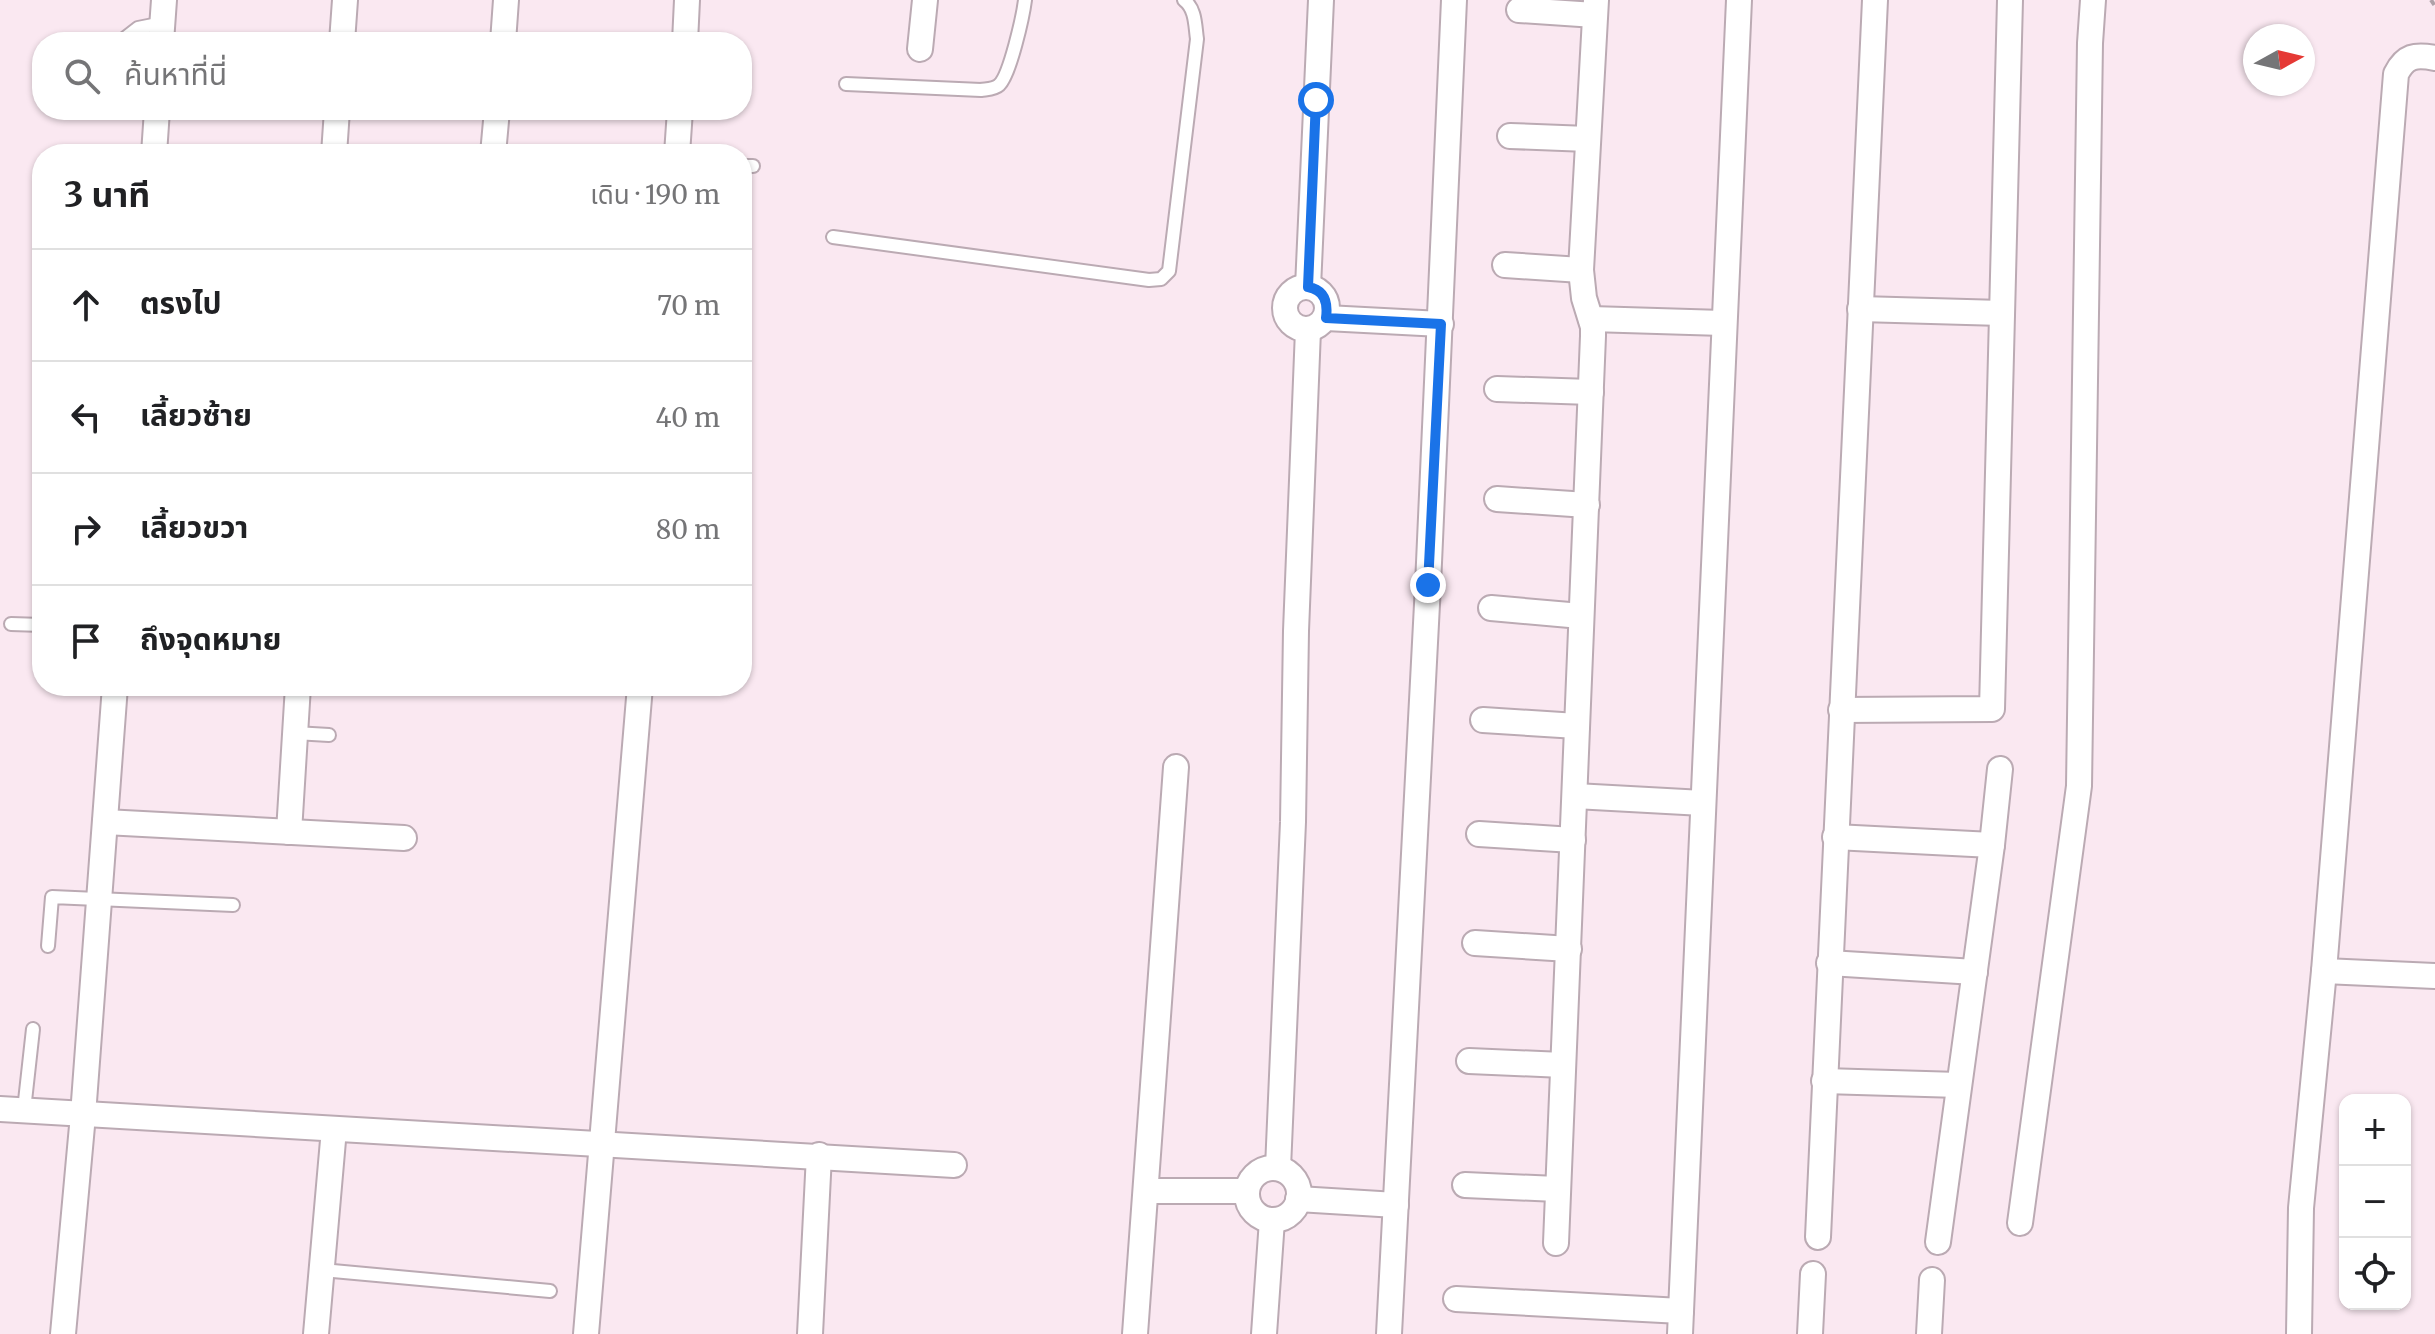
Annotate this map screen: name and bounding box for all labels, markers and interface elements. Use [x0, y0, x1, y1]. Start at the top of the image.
north arrow [2243, 24, 2315, 96]
search box [32, 32, 752, 120]
icon: search [60, 54, 104, 98]
text: ค้นหาที่นี่ [124, 55, 227, 93]
route start [1298, 82, 1334, 118]
text: 3 นาที [64, 174, 150, 216]
text: เดิน · 190 m [590, 178, 720, 211]
icon: ahead [64, 283, 108, 327]
text: ตรงไป [140, 284, 222, 322]
text: 70 m [657, 289, 720, 322]
icon: left [64, 395, 108, 439]
text: เลี้ยวซ้าย [140, 396, 252, 434]
text: 40 m [656, 401, 720, 434]
icon: right [64, 507, 108, 551]
text: เลี้ยวขวา [140, 508, 248, 546]
text: 80 m [656, 513, 720, 546]
route end [1410, 567, 1446, 603]
icon: arrive [64, 619, 108, 663]
text: ถึงจุดหมาย [140, 620, 281, 658]
map controls [2339, 1094, 2411, 1310]
button: + [2339, 1094, 2411, 1166]
button: − [2339, 1166, 2411, 1238]
button: locate [2339, 1238, 2411, 1310]

